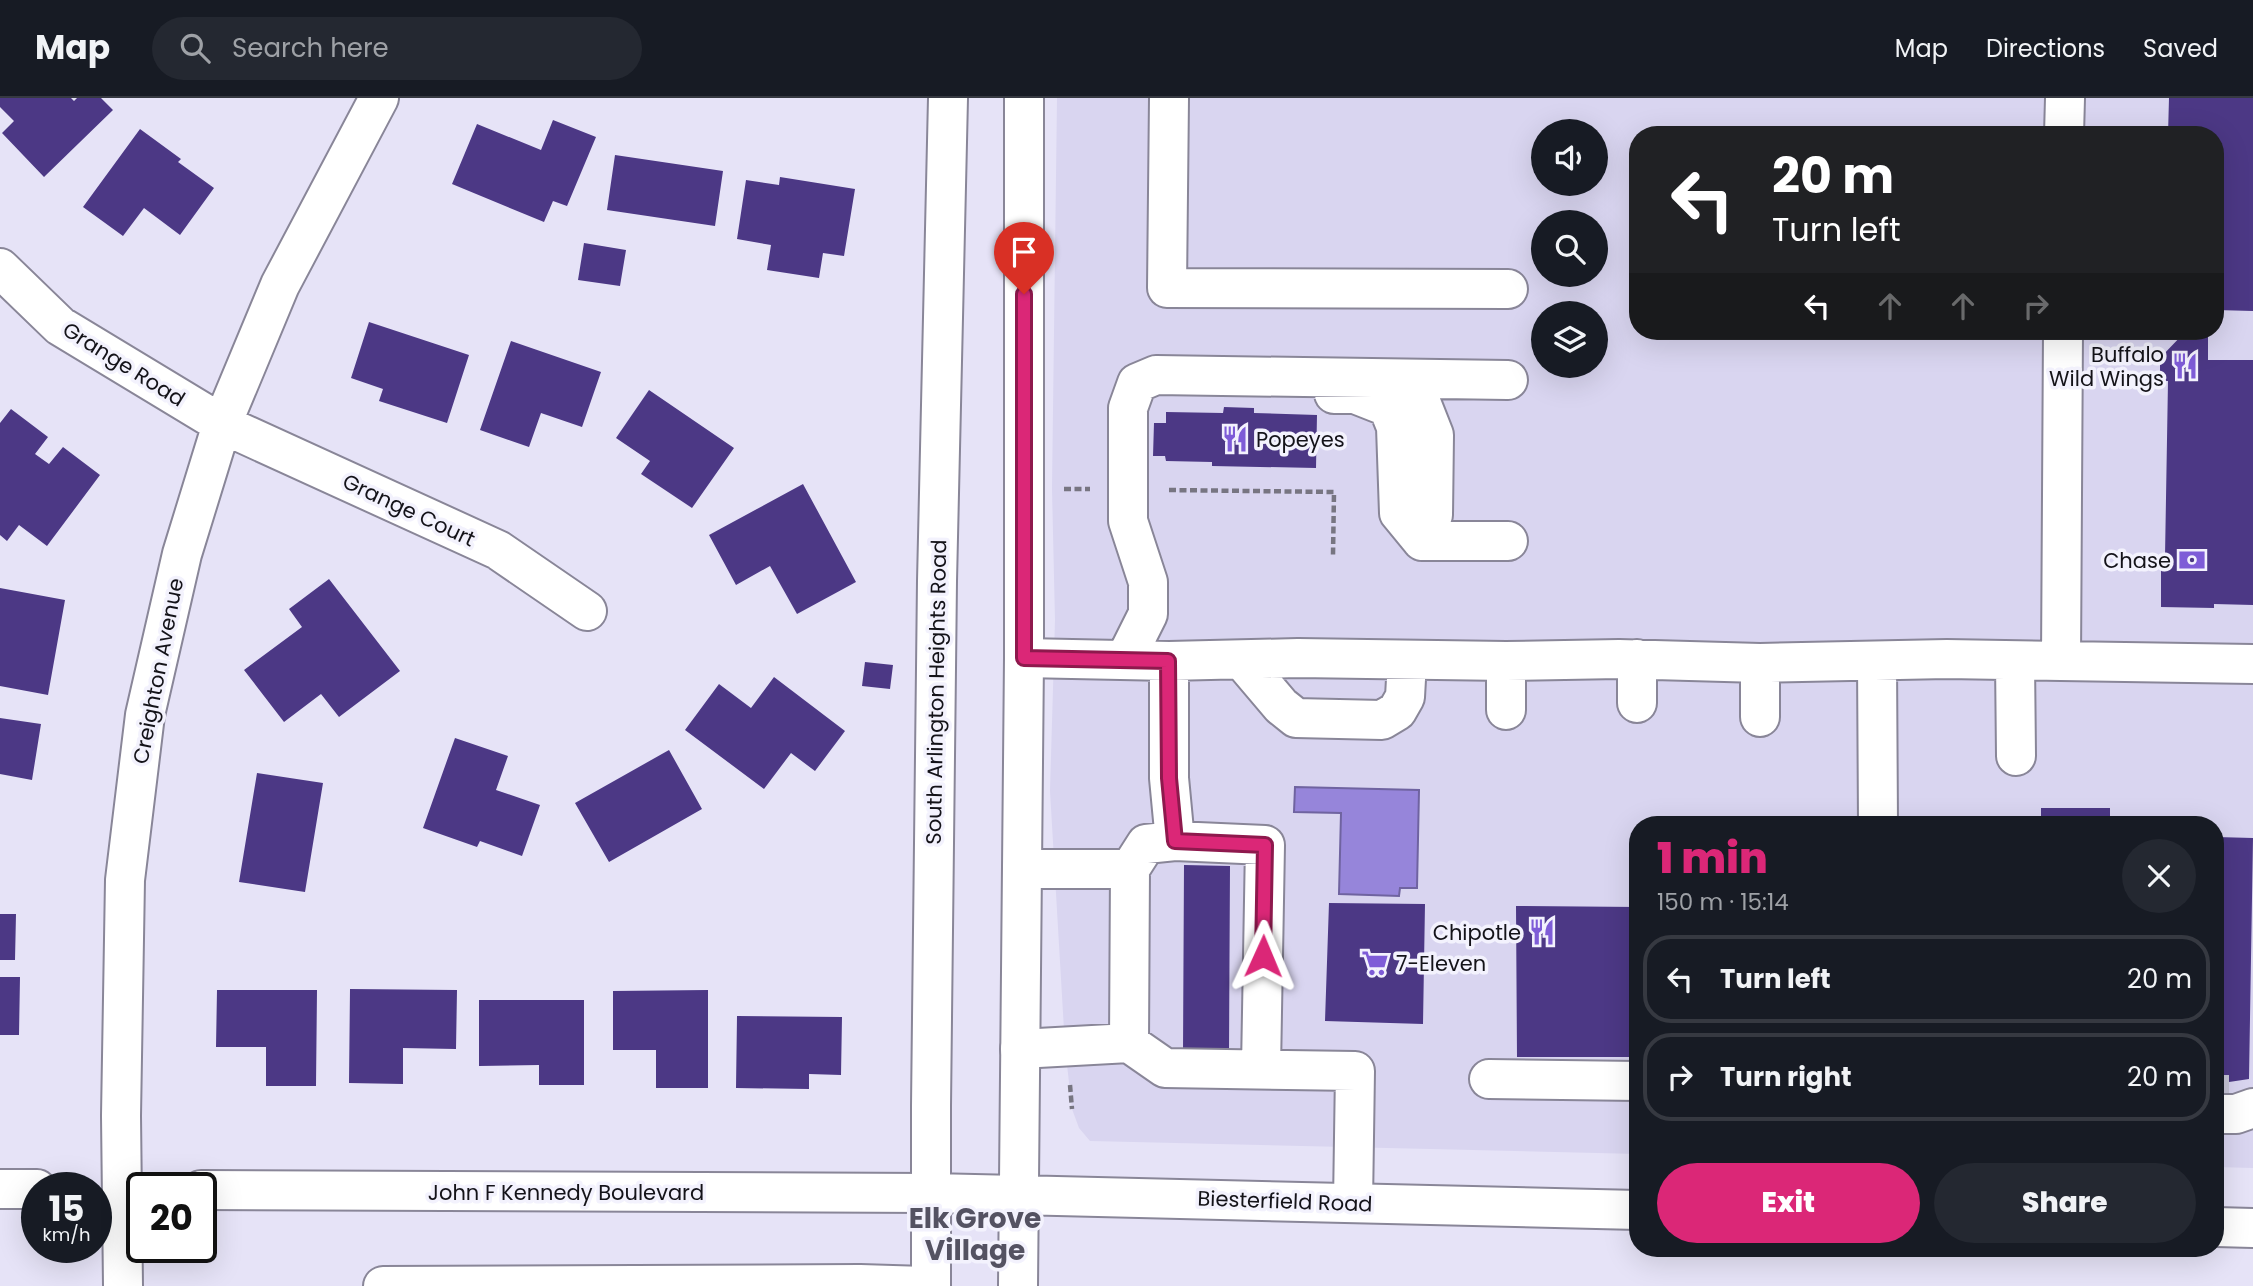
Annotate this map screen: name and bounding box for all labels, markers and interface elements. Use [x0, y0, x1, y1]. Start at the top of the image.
search box [152, 17, 642, 80]
text: Map [35, 24, 110, 71]
icon: search [176, 29, 214, 67]
text: Search here [232, 30, 389, 66]
text: Map [1895, 32, 1948, 65]
text: Directions [1986, 32, 2105, 65]
text: Saved [2143, 32, 2218, 65]
map controls [1531, 119, 1608, 378]
button: sound [1531, 119, 1608, 196]
text: 20 m [1772, 142, 1894, 210]
icon: left [1657, 154, 1748, 245]
text: Turn left [1772, 207, 1901, 252]
button: search [1531, 210, 1608, 287]
pin [994, 222, 1054, 294]
icon: arrive [1005, 233, 1043, 271]
icon: left [1798, 287, 1836, 325]
icon: ahead [1871, 287, 1909, 325]
icon: ahead [1944, 287, 1982, 325]
icon: right [2017, 287, 2055, 325]
button: layers [1531, 301, 1608, 378]
street label: Grange Road [57, 315, 191, 413]
place label: Buffalo Wild Wings [2049, 340, 2164, 393]
restaurant icon: Buffalo Wild Wings [2170, 351, 2200, 381]
restaurant icon: Popeyes [1220, 424, 1250, 454]
place label: Popeyes [1256, 425, 1345, 454]
street label: Grange Court [338, 467, 480, 553]
street label: South Arlington Heights Road [919, 539, 953, 845]
bank icon: Chase [2177, 545, 2207, 575]
place label: Chase [2103, 546, 2171, 575]
street label: Creighton Avenue [126, 576, 190, 766]
text: 1 min [1657, 829, 1768, 888]
button: close [2122, 839, 2196, 913]
text: 150 m · 15:14 [1657, 886, 1789, 918]
restaurant icon: Chipotle [1527, 917, 1557, 947]
place label: Chipotle [1433, 918, 1521, 947]
position arrow [1226, 919, 1300, 993]
supermarket icon: 7-Eleven [1360, 948, 1390, 978]
place label: 7-Eleven [1396, 949, 1486, 978]
icon: left [1661, 960, 1699, 998]
text: Turn left [1720, 961, 1831, 997]
text: 20 m [2127, 961, 2192, 997]
icon: right [1661, 1058, 1699, 1096]
text: Turn right [1720, 1059, 1852, 1095]
text: 20 m [2127, 1059, 2192, 1095]
button: Exit [1657, 1163, 1920, 1243]
button: Share [1934, 1163, 2196, 1243]
speed limit sign: 20 [126, 1172, 217, 1263]
street label: John F Kennedy Boulevard [428, 1178, 704, 1207]
street label: Biesterfield Road [1197, 1183, 1373, 1219]
text: 15 [49, 1184, 84, 1233]
district label: Elk Grove Village [909, 1199, 1041, 1270]
text: km/h [43, 1222, 90, 1247]

